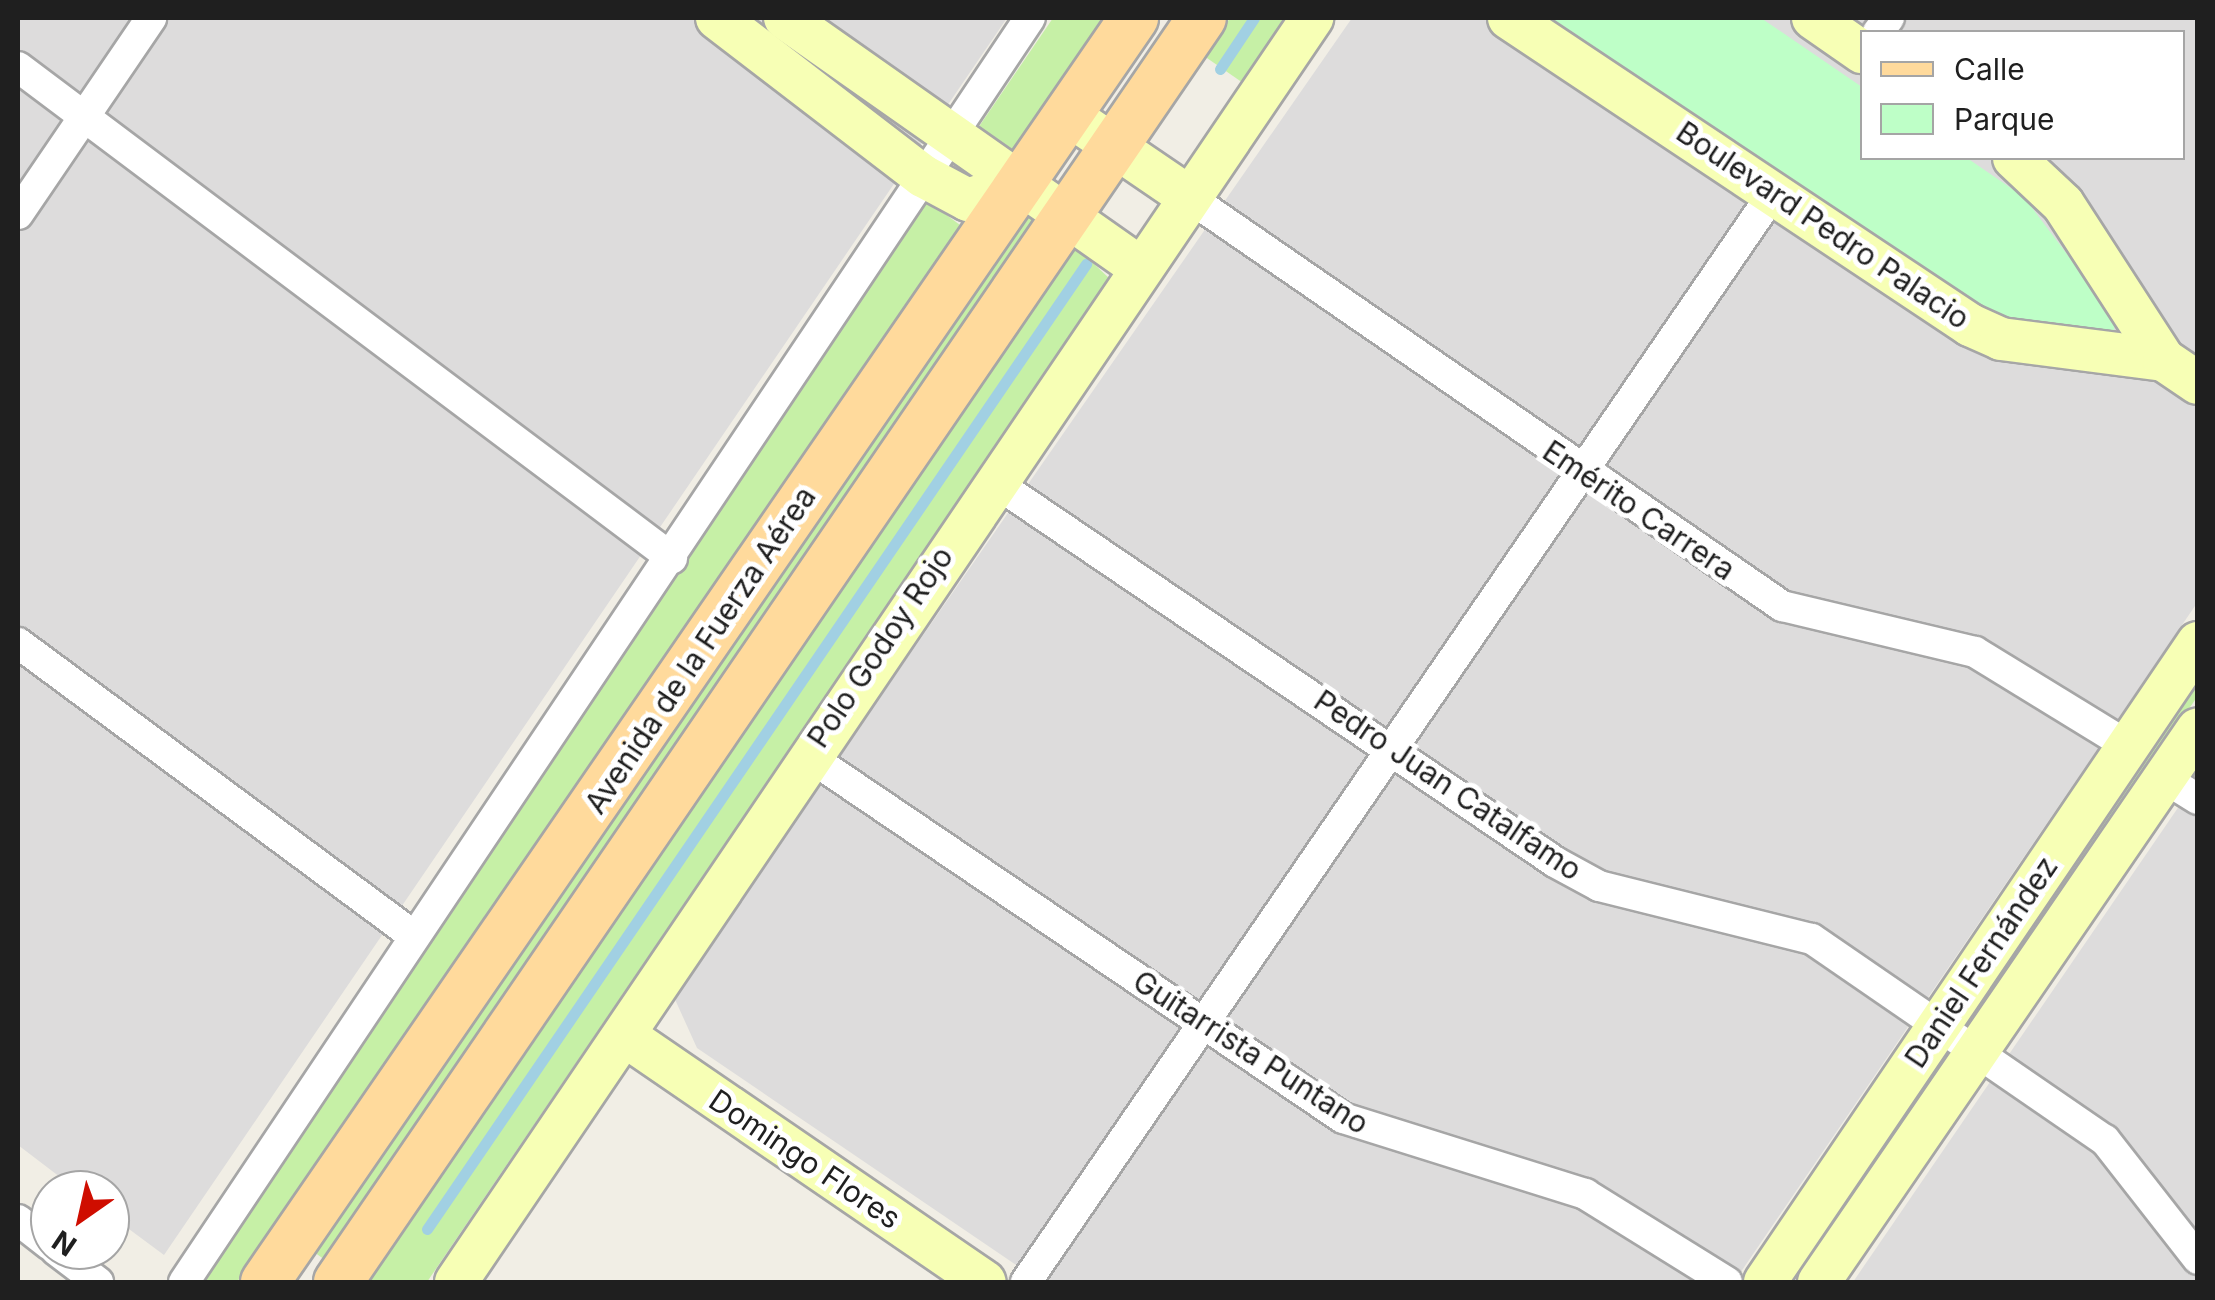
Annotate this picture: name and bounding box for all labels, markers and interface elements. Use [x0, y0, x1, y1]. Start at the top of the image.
legend [1860, 30, 2185, 160]
text: Calle [1954, 51, 2025, 87]
text: Parque [1954, 101, 2054, 137]
street label: Boulevard Pedro Palacio [1670, 114, 1976, 336]
street label: Emérito Carrera [1536, 433, 1742, 587]
street label: Avenida de la Fuerza Aérea [577, 480, 823, 820]
street label: Polo Godoy Rojo [800, 540, 960, 754]
street label: Pedro Juan Catalfamo [1308, 682, 1588, 888]
street label: Daniel Fernández [1897, 850, 2065, 1074]
street label: Guitarrista Puntano [1127, 963, 1375, 1141]
street label: Domingo Flores [703, 1082, 907, 1236]
north arrow [30, 1170, 130, 1270]
text: N [46, 1223, 83, 1263]

